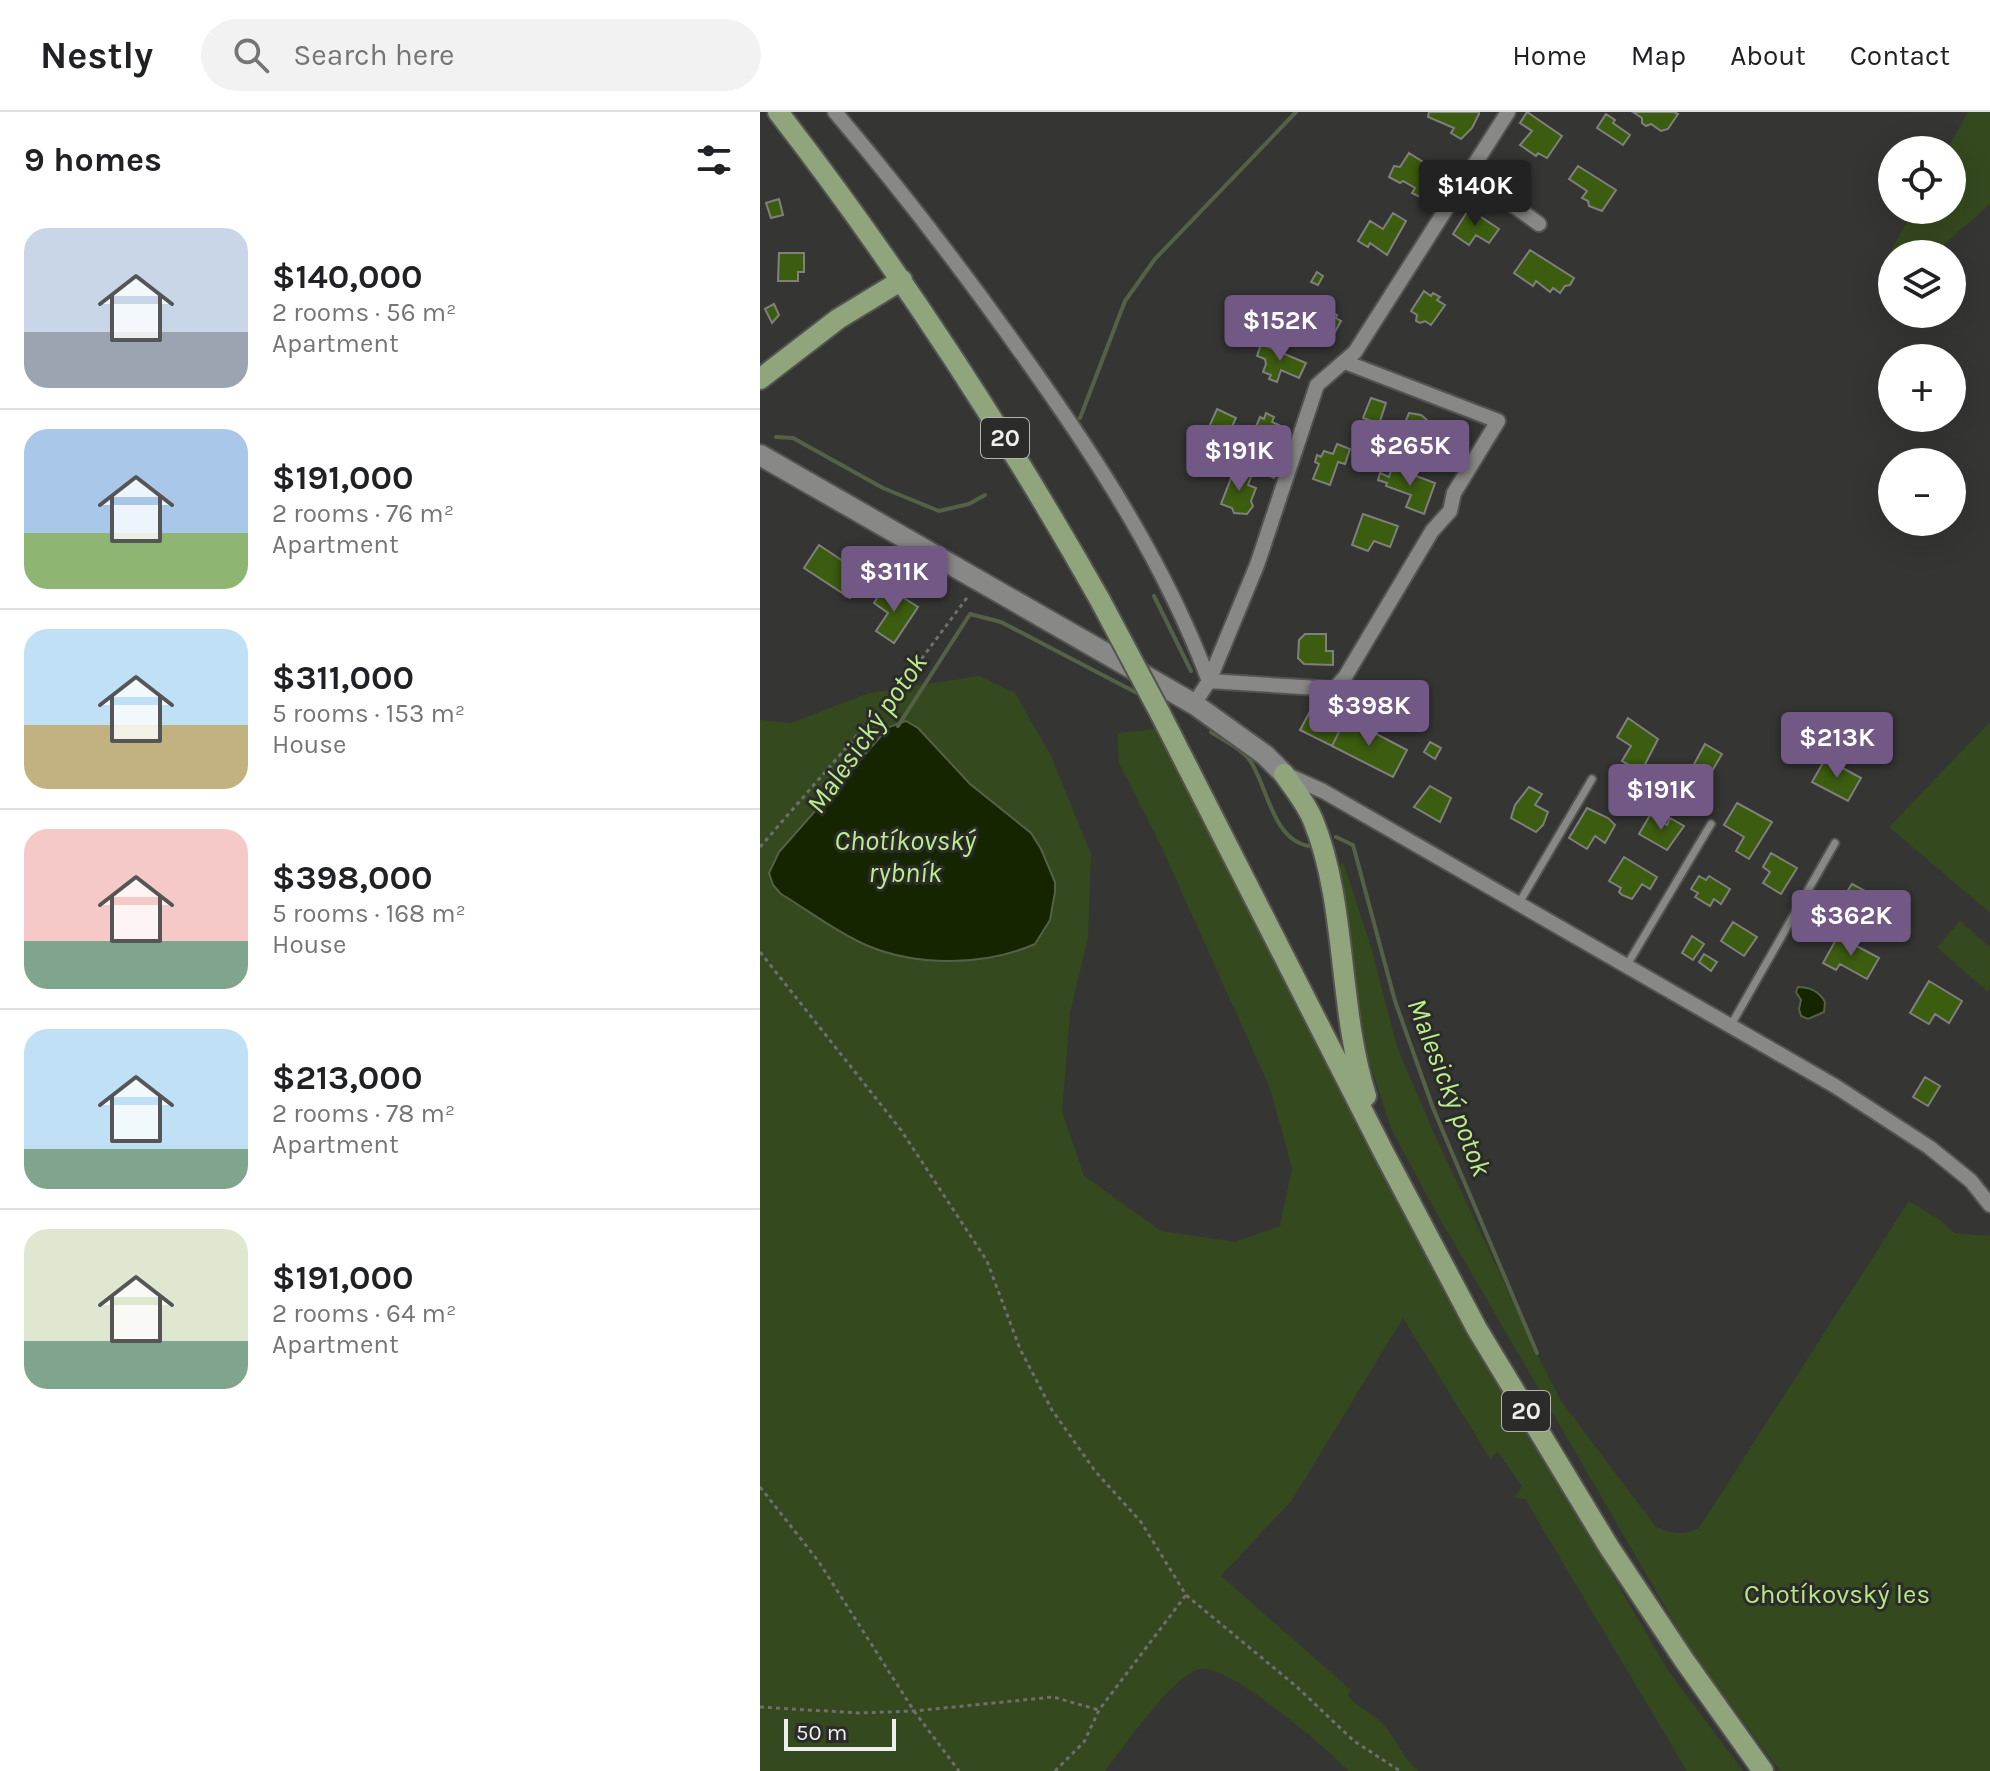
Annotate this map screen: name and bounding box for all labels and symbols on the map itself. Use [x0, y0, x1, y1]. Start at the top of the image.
pin: $140K [1419, 160, 1531, 228]
pin: $152K [1224, 295, 1336, 363]
road number: 20 [981, 418, 1029, 458]
pin: $265K [1354, 420, 1466, 488]
pin: $191K [1183, 425, 1295, 493]
pin: $311K [838, 546, 950, 614]
water label: Malesický potok [799, 646, 934, 820]
pin: $398K [1313, 680, 1425, 748]
pin: $213K [1781, 712, 1893, 780]
pin: $191K [1605, 764, 1717, 832]
water label: Chotíkovský rybník [834, 824, 976, 889]
pin: $362K [1795, 890, 1907, 958]
water label: Malesický potok [1401, 994, 1499, 1181]
road number: 20 [1502, 1391, 1550, 1431]
park label: Chotíkovský les [1744, 1579, 1930, 1610]
scale bar [784, 1715, 896, 1751]

